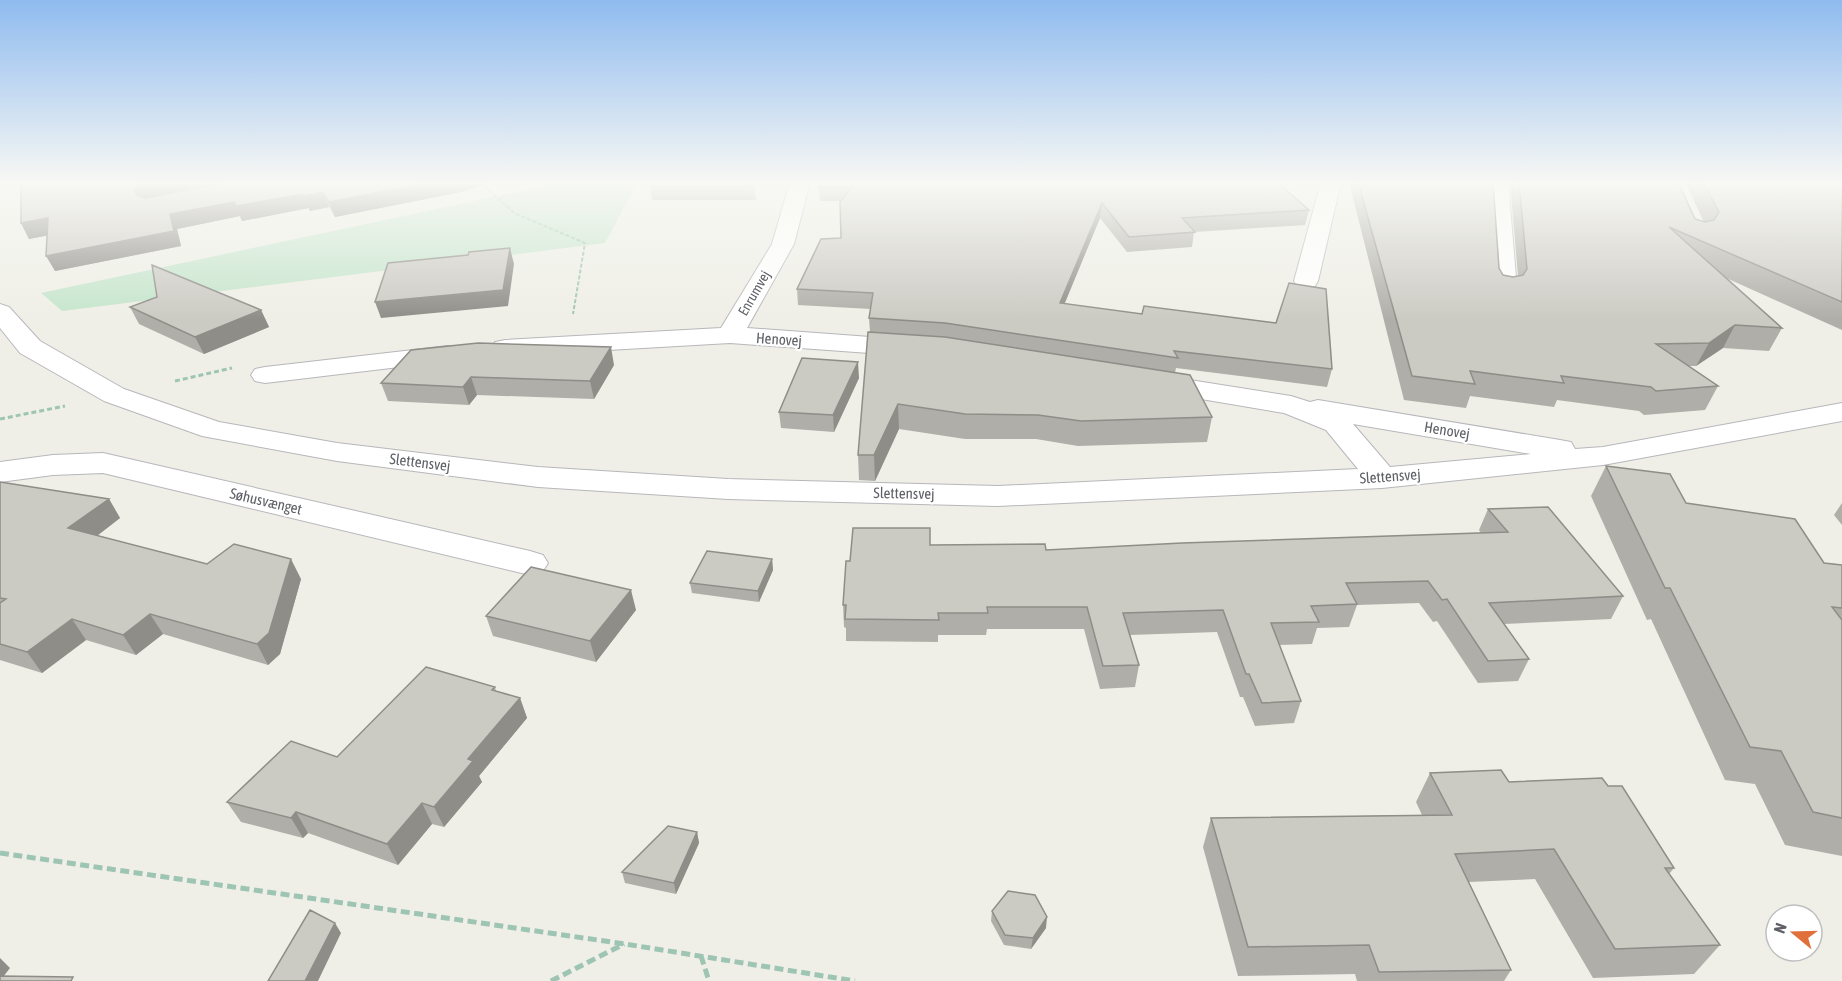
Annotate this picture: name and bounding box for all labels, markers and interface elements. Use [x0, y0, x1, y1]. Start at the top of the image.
street label: Enrumvej [735, 268, 773, 318]
street label: Henovej [755, 329, 803, 349]
street label: Henovej [1423, 418, 1471, 442]
street label: Slettensvej [389, 450, 451, 474]
street label: Slettensvej [1359, 465, 1421, 487]
street label: Søhusvænget [228, 484, 304, 518]
street label: Slettensvej [873, 484, 935, 502]
north arrow [1764, 903, 1824, 963]
text: N [1770, 921, 1790, 936]

